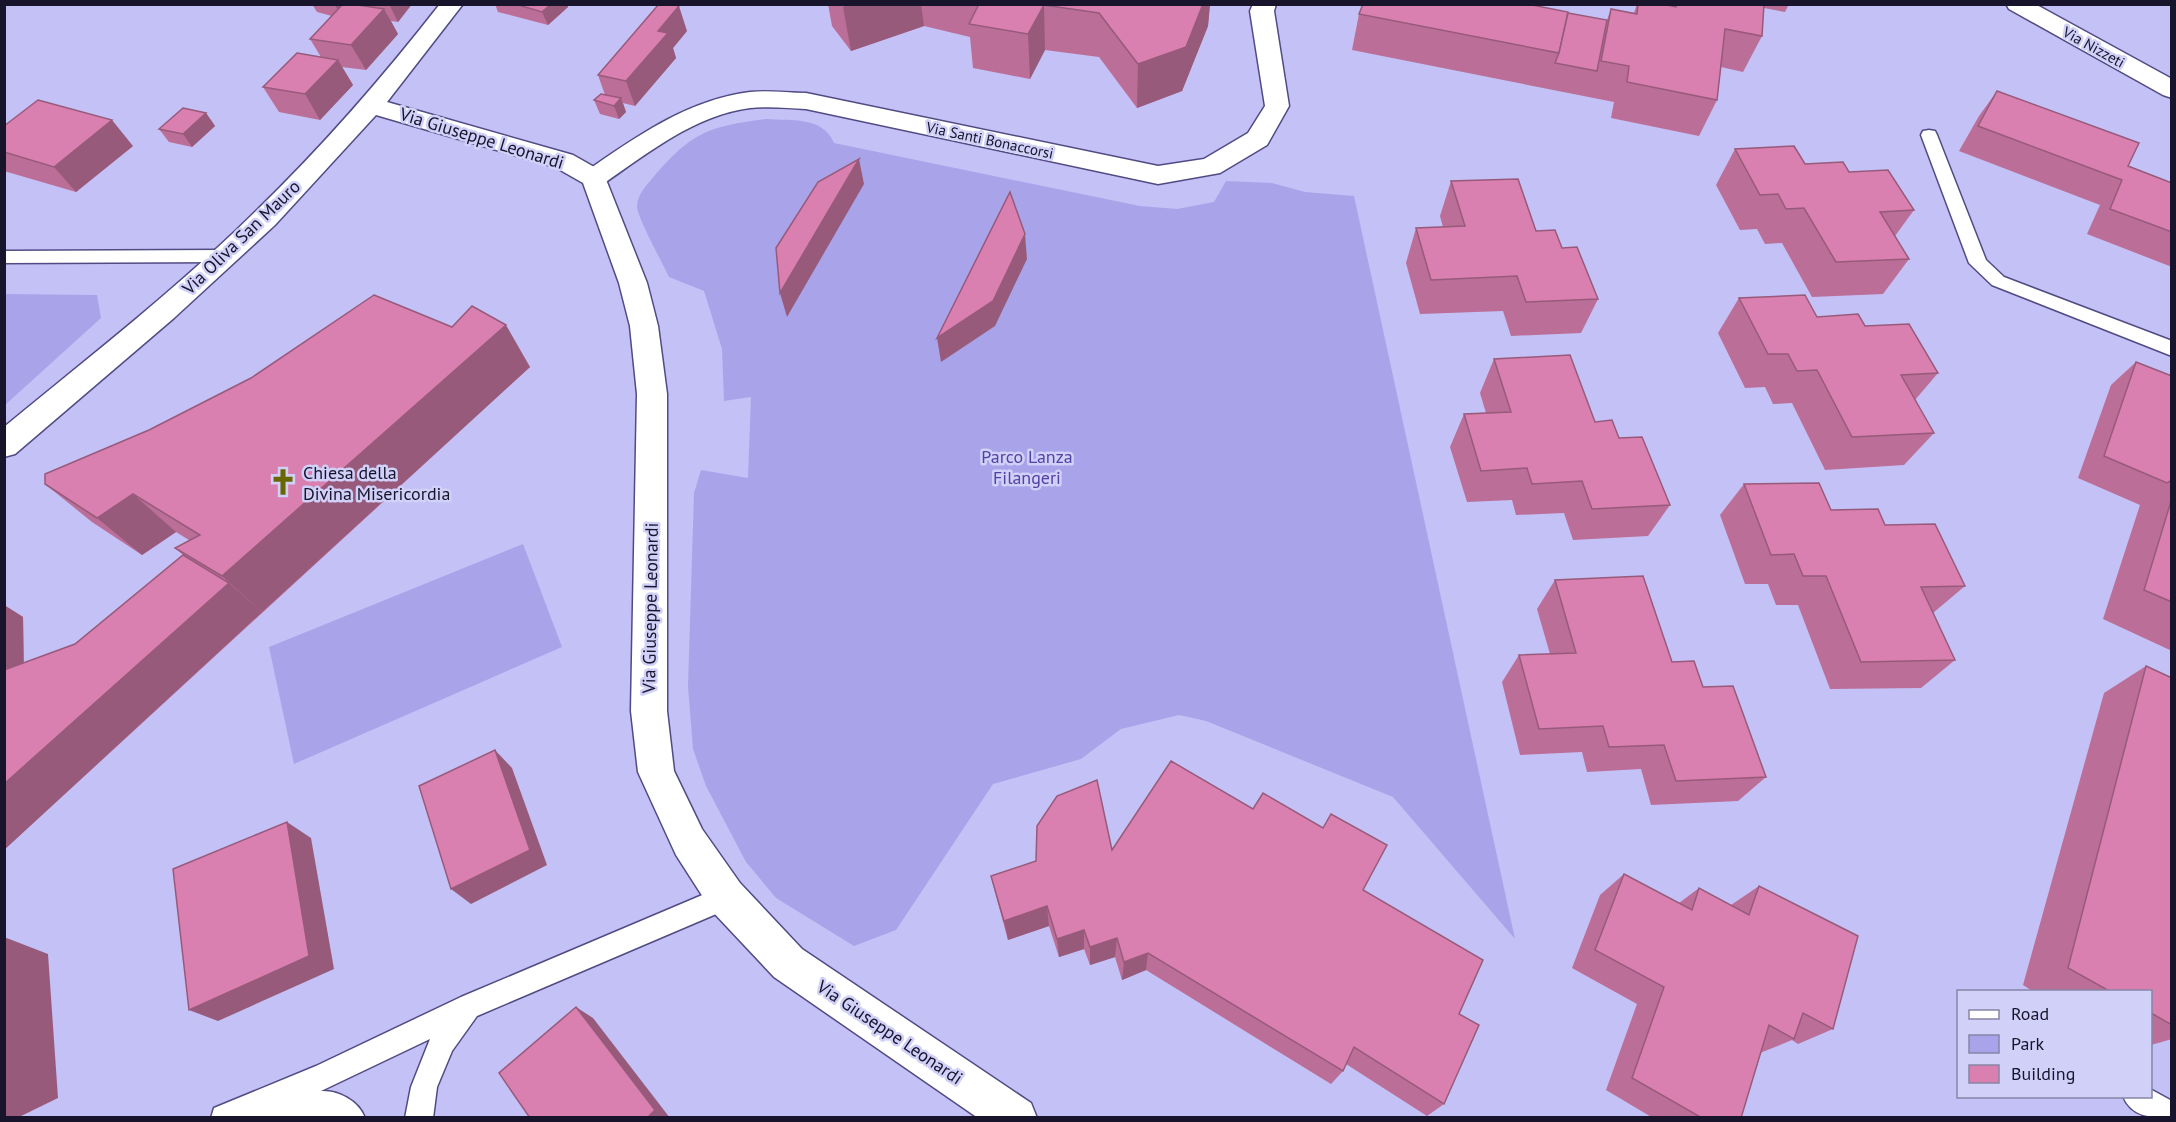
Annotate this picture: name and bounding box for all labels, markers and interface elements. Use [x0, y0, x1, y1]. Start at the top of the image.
street label: Via Nizzeti [2059, 22, 2128, 72]
street label: Via Giuseppe Leonardi [396, 102, 567, 174]
street label: Via Santi Bonaccorsi [924, 117, 1055, 163]
street label: Via Oliva San Mauro [176, 175, 305, 300]
park label: Parco Lanza Filangeri [981, 445, 1073, 489]
place label: Chiesa della Divina Misericordia [303, 461, 450, 505]
church icon: Chiesa della Divina Misericordia [268, 467, 298, 497]
street label: Via Giuseppe Leonardi [637, 522, 663, 695]
street label: Via Giuseppe Leonardi [812, 974, 967, 1089]
legend [1957, 990, 2152, 1098]
text: Road [2011, 1002, 2049, 1025]
text: Park [2011, 1032, 2044, 1055]
text: Building [2011, 1062, 2075, 1085]

